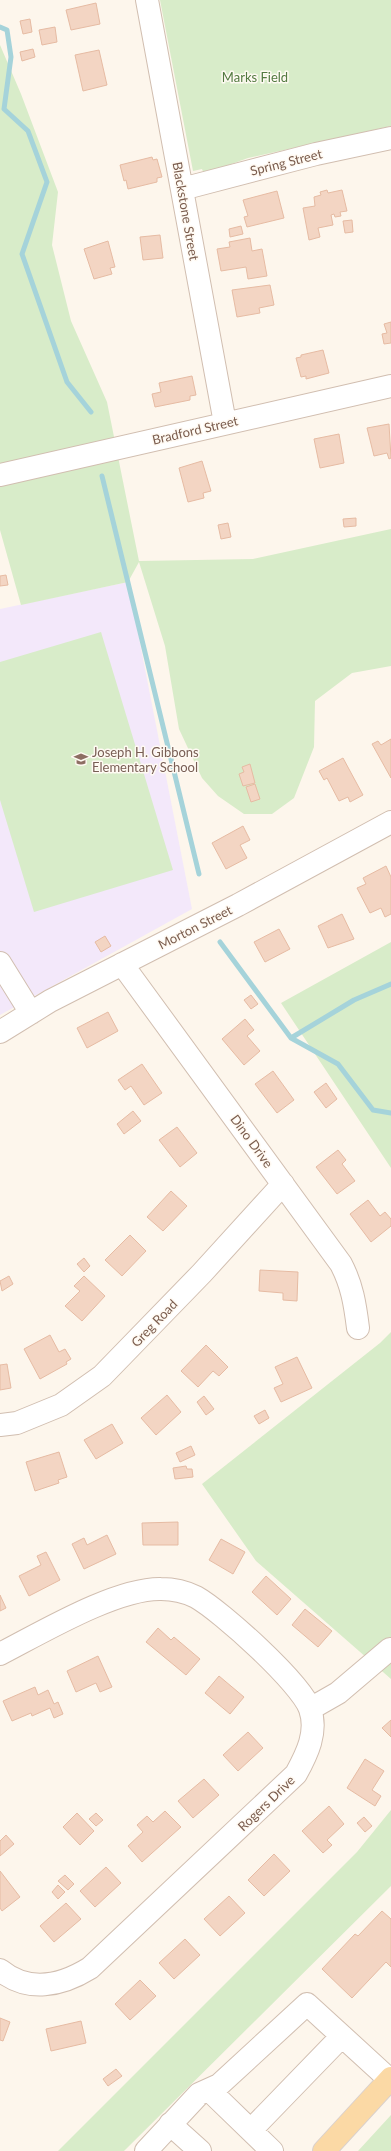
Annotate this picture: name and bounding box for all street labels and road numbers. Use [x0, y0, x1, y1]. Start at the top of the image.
street label: Spring Street [248, 145, 324, 179]
street label: Blackstone Street [169, 160, 203, 262]
street label: Bradford Street [150, 412, 240, 448]
street label: Morton Street [155, 901, 235, 952]
street label: Dino Drive [227, 1111, 277, 1171]
street label: Greg Road [128, 1296, 180, 1350]
street label: Rogers Drive [234, 1772, 298, 1834]

